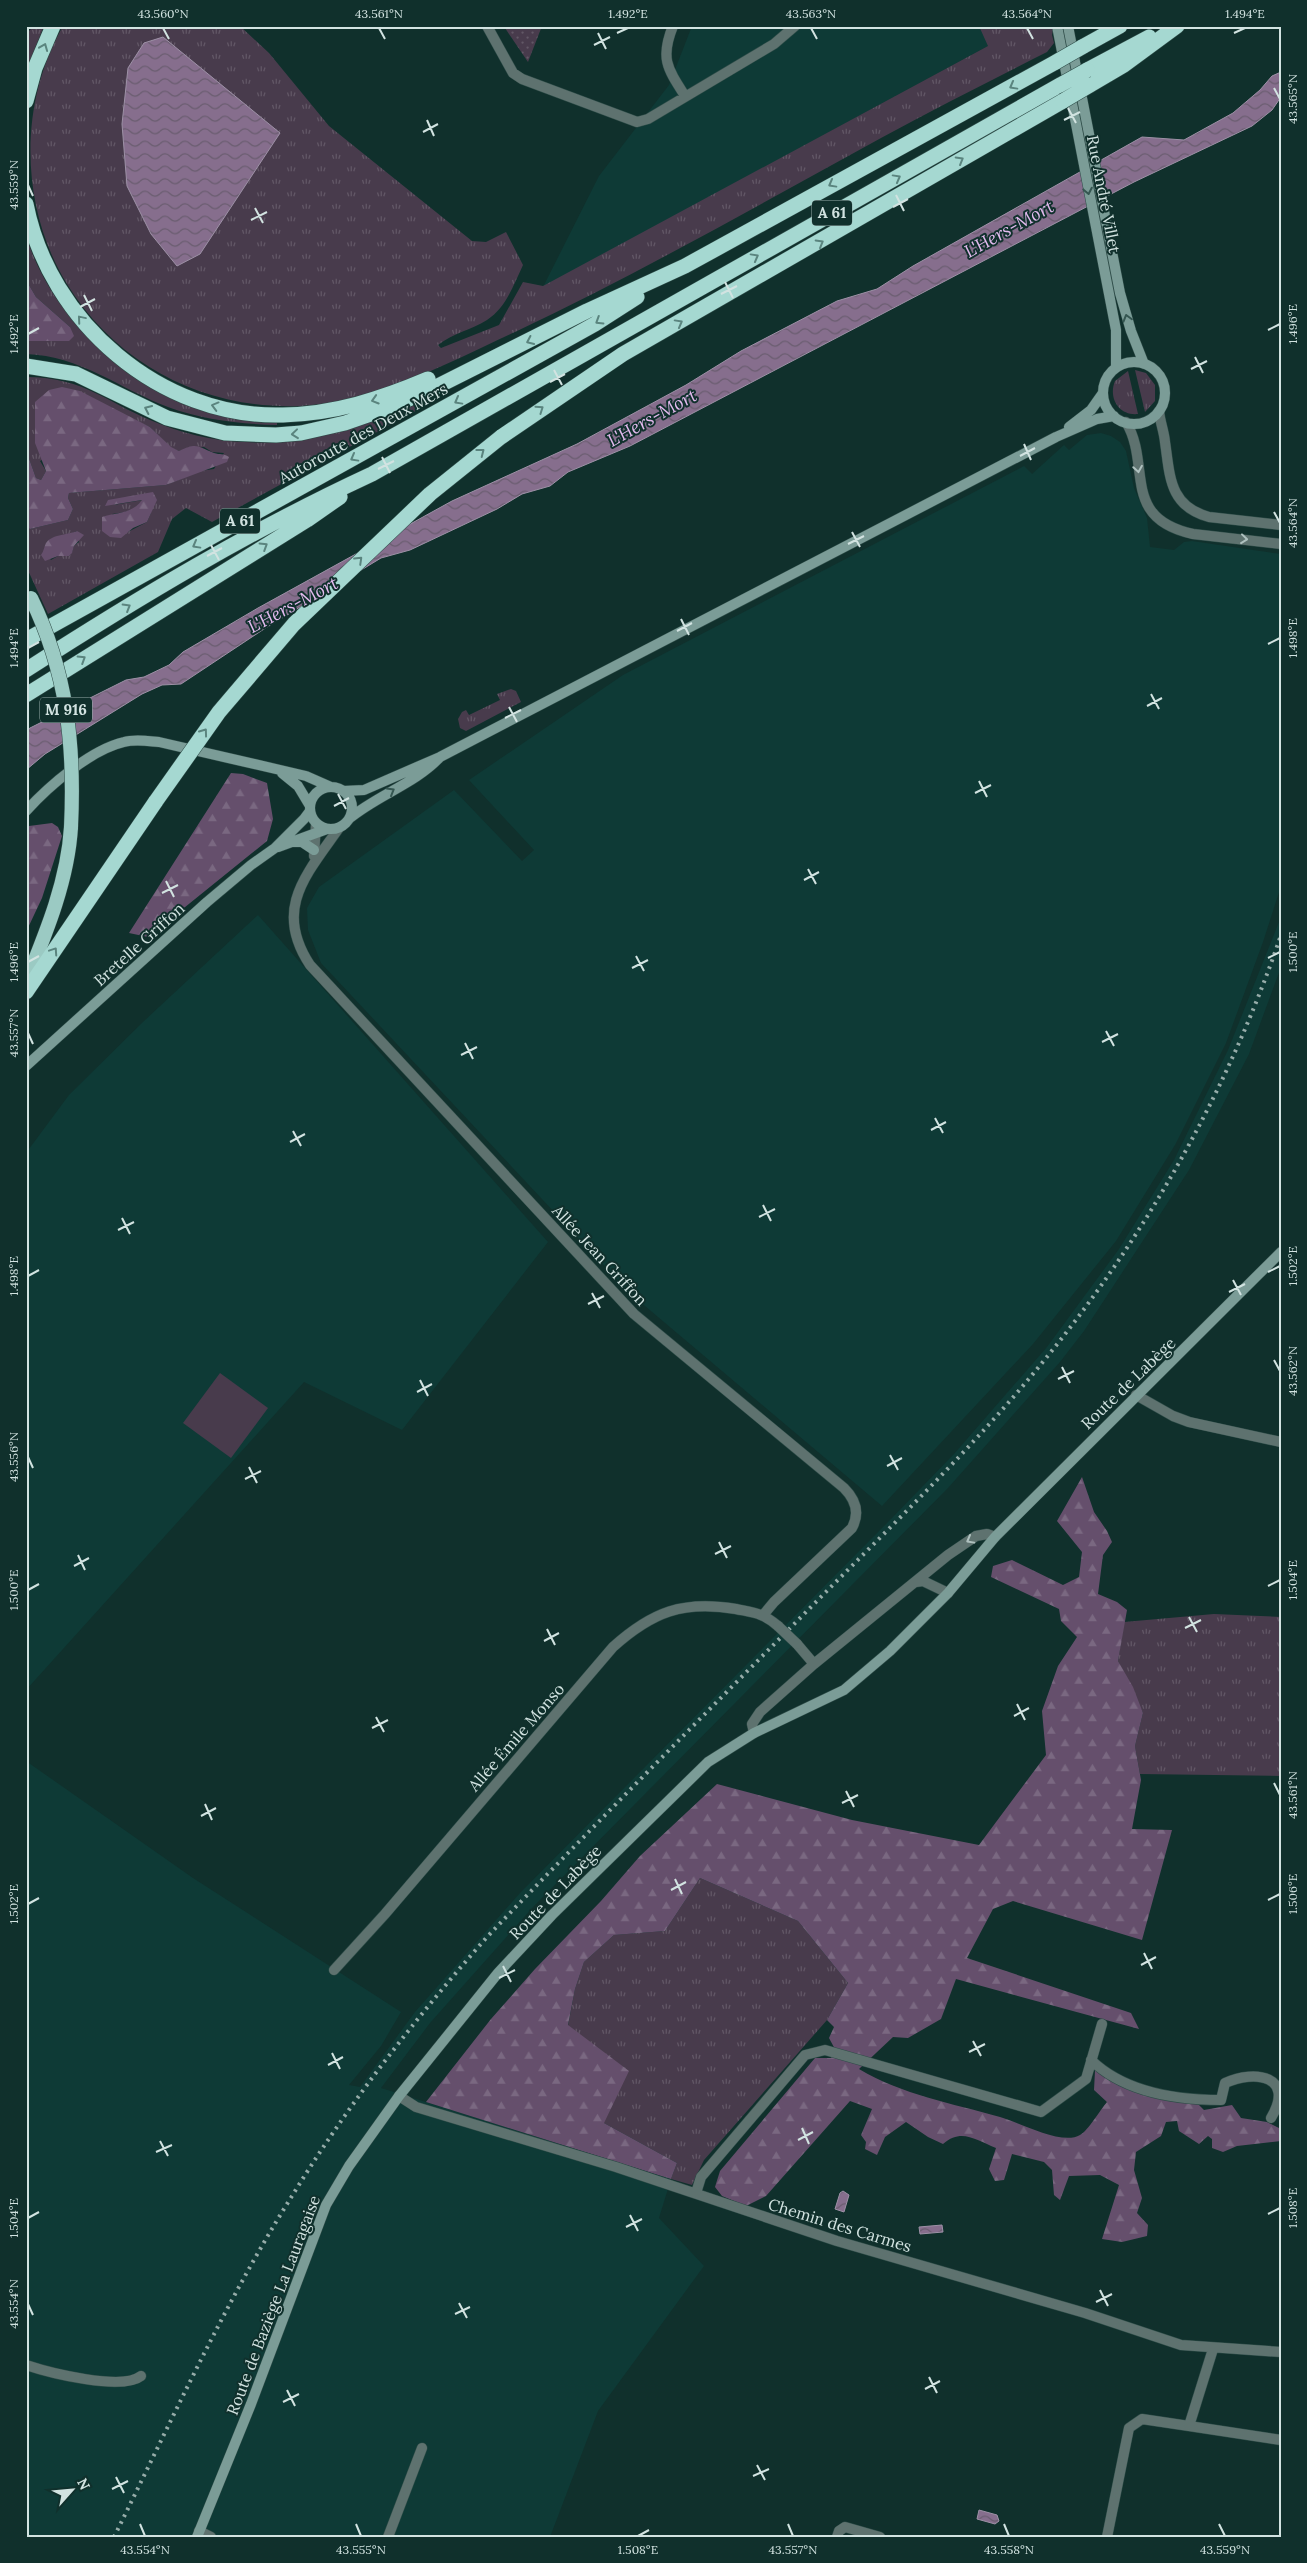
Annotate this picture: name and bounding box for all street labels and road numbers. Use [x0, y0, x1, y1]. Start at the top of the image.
street label: Rue André Villet [1083, 133, 1125, 255]
road number: A 61 [812, 200, 852, 226]
street label: Autoroute des Deux Mers [274, 378, 451, 488]
road number: A 61 [220, 508, 260, 534]
road number: M 916 [40, 698, 92, 722]
street label: Bretelle Griffon [89, 898, 189, 990]
street label: Allée Jean Griffon [548, 1200, 652, 1310]
street label: Route de Labège [1077, 1333, 1180, 1433]
street label: Allée Émile Monso [463, 1679, 568, 1796]
street label: Route de Labège [505, 1840, 605, 1943]
street label: Route de Baziège La Lauragaise [222, 2192, 324, 2418]
street label: Chemin des Carmes [766, 2194, 914, 2256]

